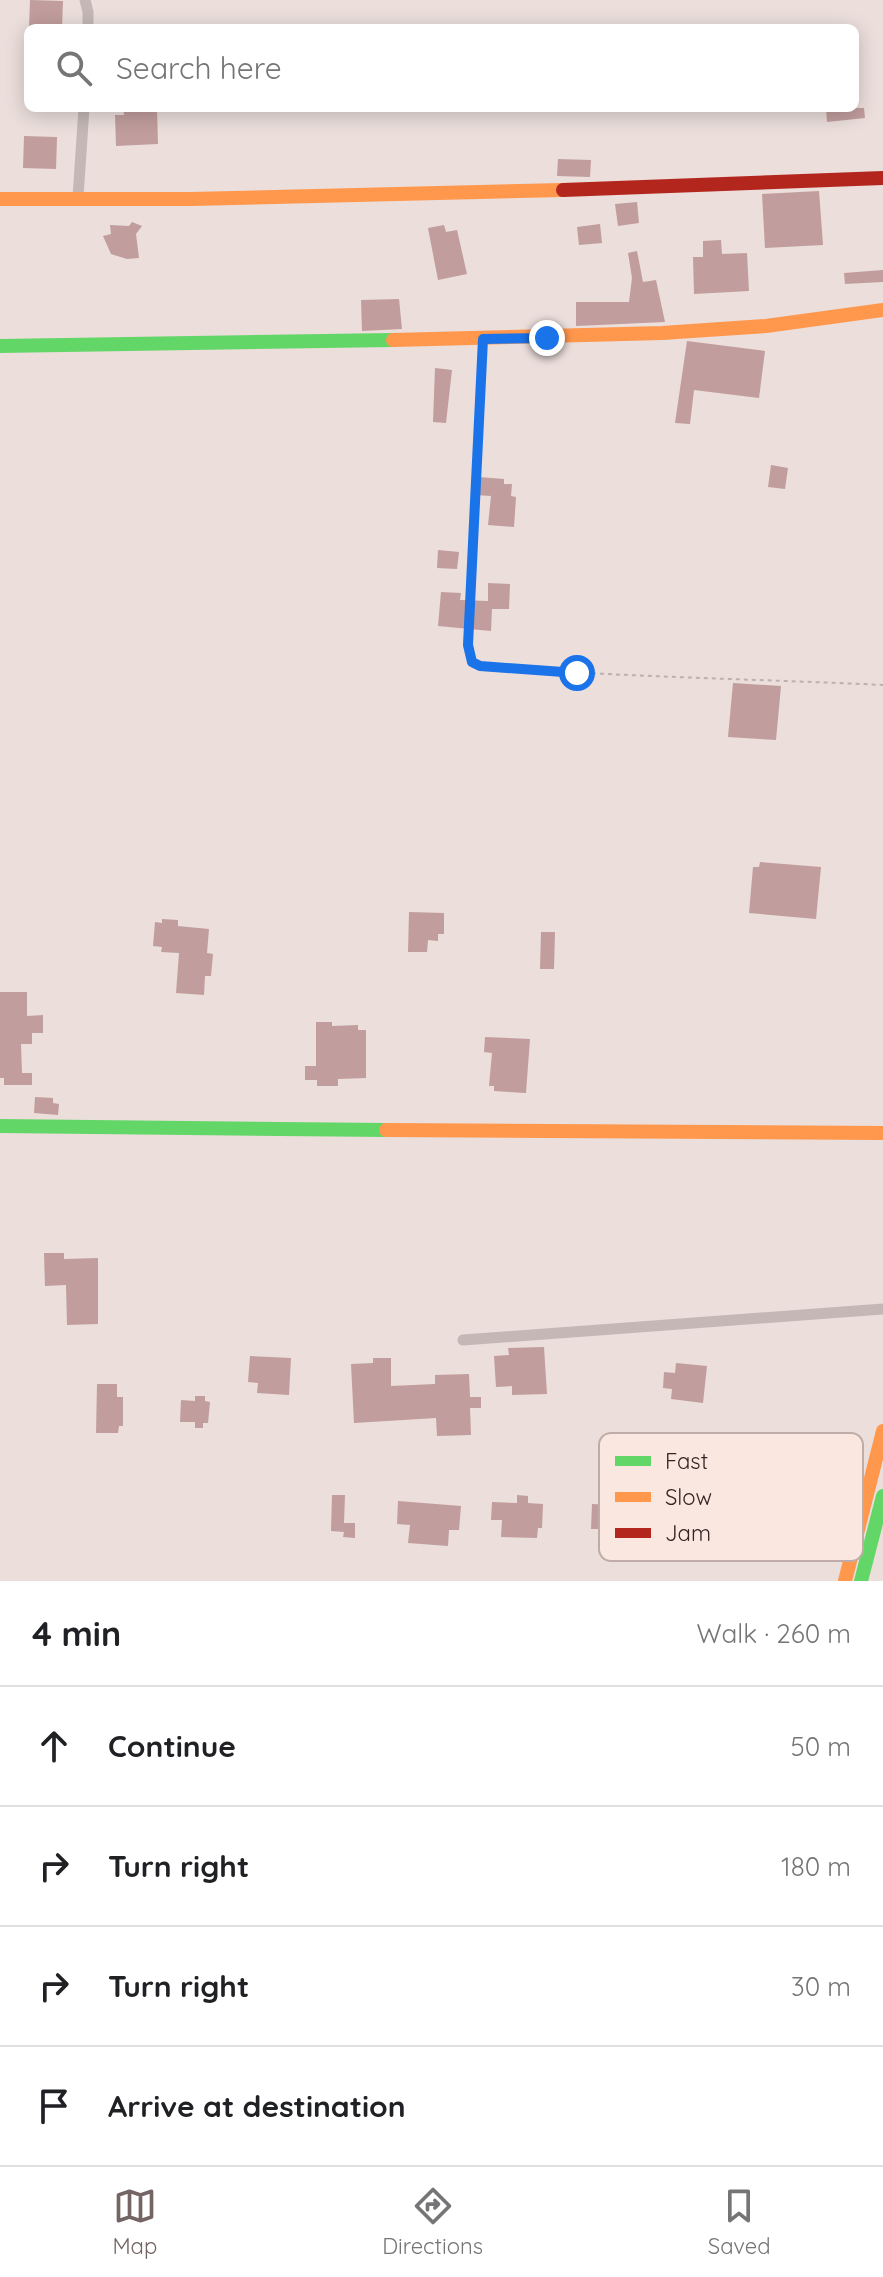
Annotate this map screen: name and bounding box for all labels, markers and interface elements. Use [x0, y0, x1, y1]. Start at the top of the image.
search box [24, 24, 859, 112]
icon: search [52, 46, 96, 90]
text: Search here [116, 49, 282, 87]
route end [529, 320, 565, 356]
route start [559, 655, 595, 691]
legend [599, 1433, 863, 1561]
text: Fast [665, 1447, 708, 1475]
text: Slow [665, 1483, 712, 1511]
text: Jam [665, 1519, 711, 1547]
text: 4 min [32, 1612, 121, 1655]
text: Walk · 260 m [697, 1617, 851, 1650]
icon: ahead [32, 1724, 76, 1768]
text: Continue [108, 1727, 236, 1765]
text: 50 m [791, 1730, 851, 1763]
icon: right [32, 1844, 76, 1888]
text: Turn right [108, 1847, 249, 1885]
text: 180 m [781, 1850, 851, 1883]
icon: right [32, 1964, 76, 2008]
text: Turn right [108, 1967, 249, 2005]
text: 30 m [791, 1970, 851, 2003]
icon: arrive [32, 2084, 76, 2128]
text: Arrive at destination [108, 2087, 406, 2125]
tab: Map [112, 2184, 157, 2260]
tab: Directions [382, 2184, 483, 2260]
tab: Saved [708, 2184, 771, 2260]

